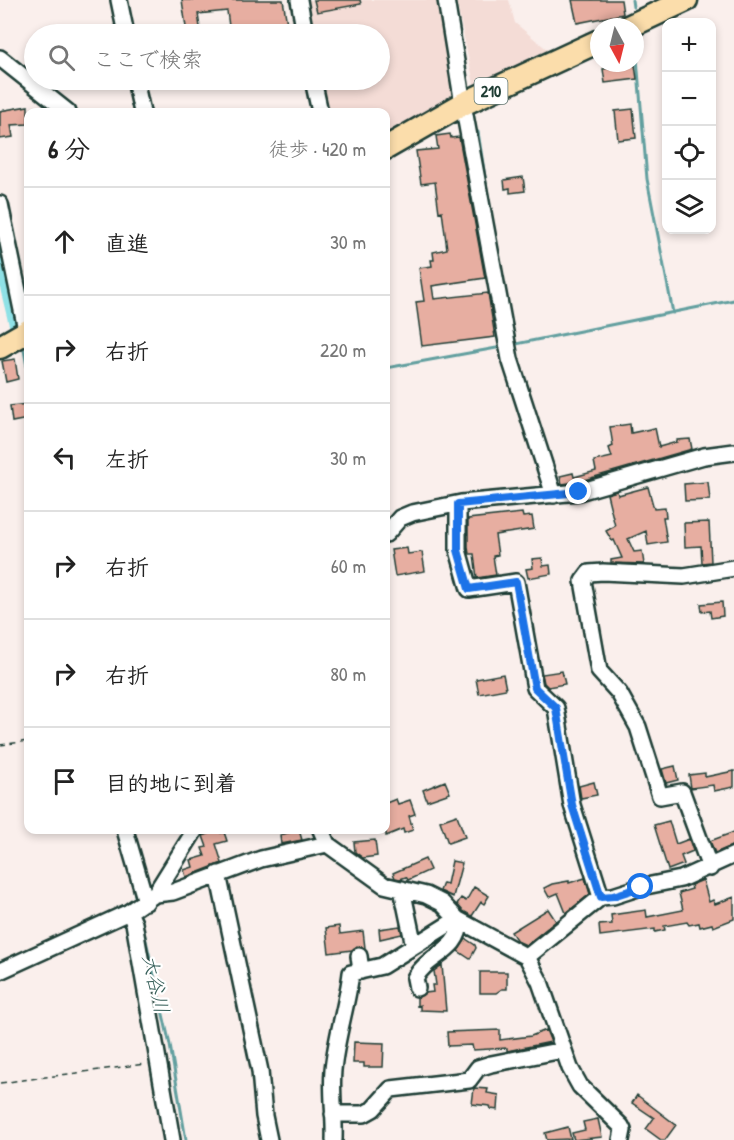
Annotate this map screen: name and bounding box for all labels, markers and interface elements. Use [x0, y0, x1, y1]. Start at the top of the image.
north arrow [590, 18, 644, 72]
map controls [662, 18, 716, 234]
button: + [662, 18, 716, 72]
search box [24, 24, 390, 90]
icon: search [45, 41, 78, 74]
text: ここで検索 [93, 44, 203, 74]
button: − [662, 72, 716, 126]
road number: 210 [474, 78, 508, 104]
button: locate [662, 126, 716, 180]
text: 6 分 [48, 131, 90, 166]
text: 徒歩 · 420 m [269, 135, 366, 162]
button: layers [662, 180, 716, 234]
icon: ahead [48, 225, 81, 258]
text: 直進 [105, 228, 149, 258]
text: 30 m [330, 228, 366, 255]
icon: right [48, 333, 81, 366]
text: 右折 [105, 336, 149, 366]
text: 220 m [320, 336, 366, 363]
icon: left [48, 441, 81, 474]
text: 左折 [105, 444, 149, 474]
text: 30 m [330, 444, 366, 471]
route end [565, 478, 591, 504]
icon: right [48, 549, 81, 582]
text: 右折 [105, 552, 149, 582]
text: 60 m [331, 552, 366, 579]
icon: right [48, 657, 81, 690]
text: 右折 [105, 660, 149, 690]
text: 80 m [330, 660, 366, 687]
icon: arrive [48, 765, 81, 798]
text: 目的地に到着 [105, 768, 237, 798]
route start [627, 873, 653, 899]
water label: 大谷川 [137, 952, 176, 1016]

